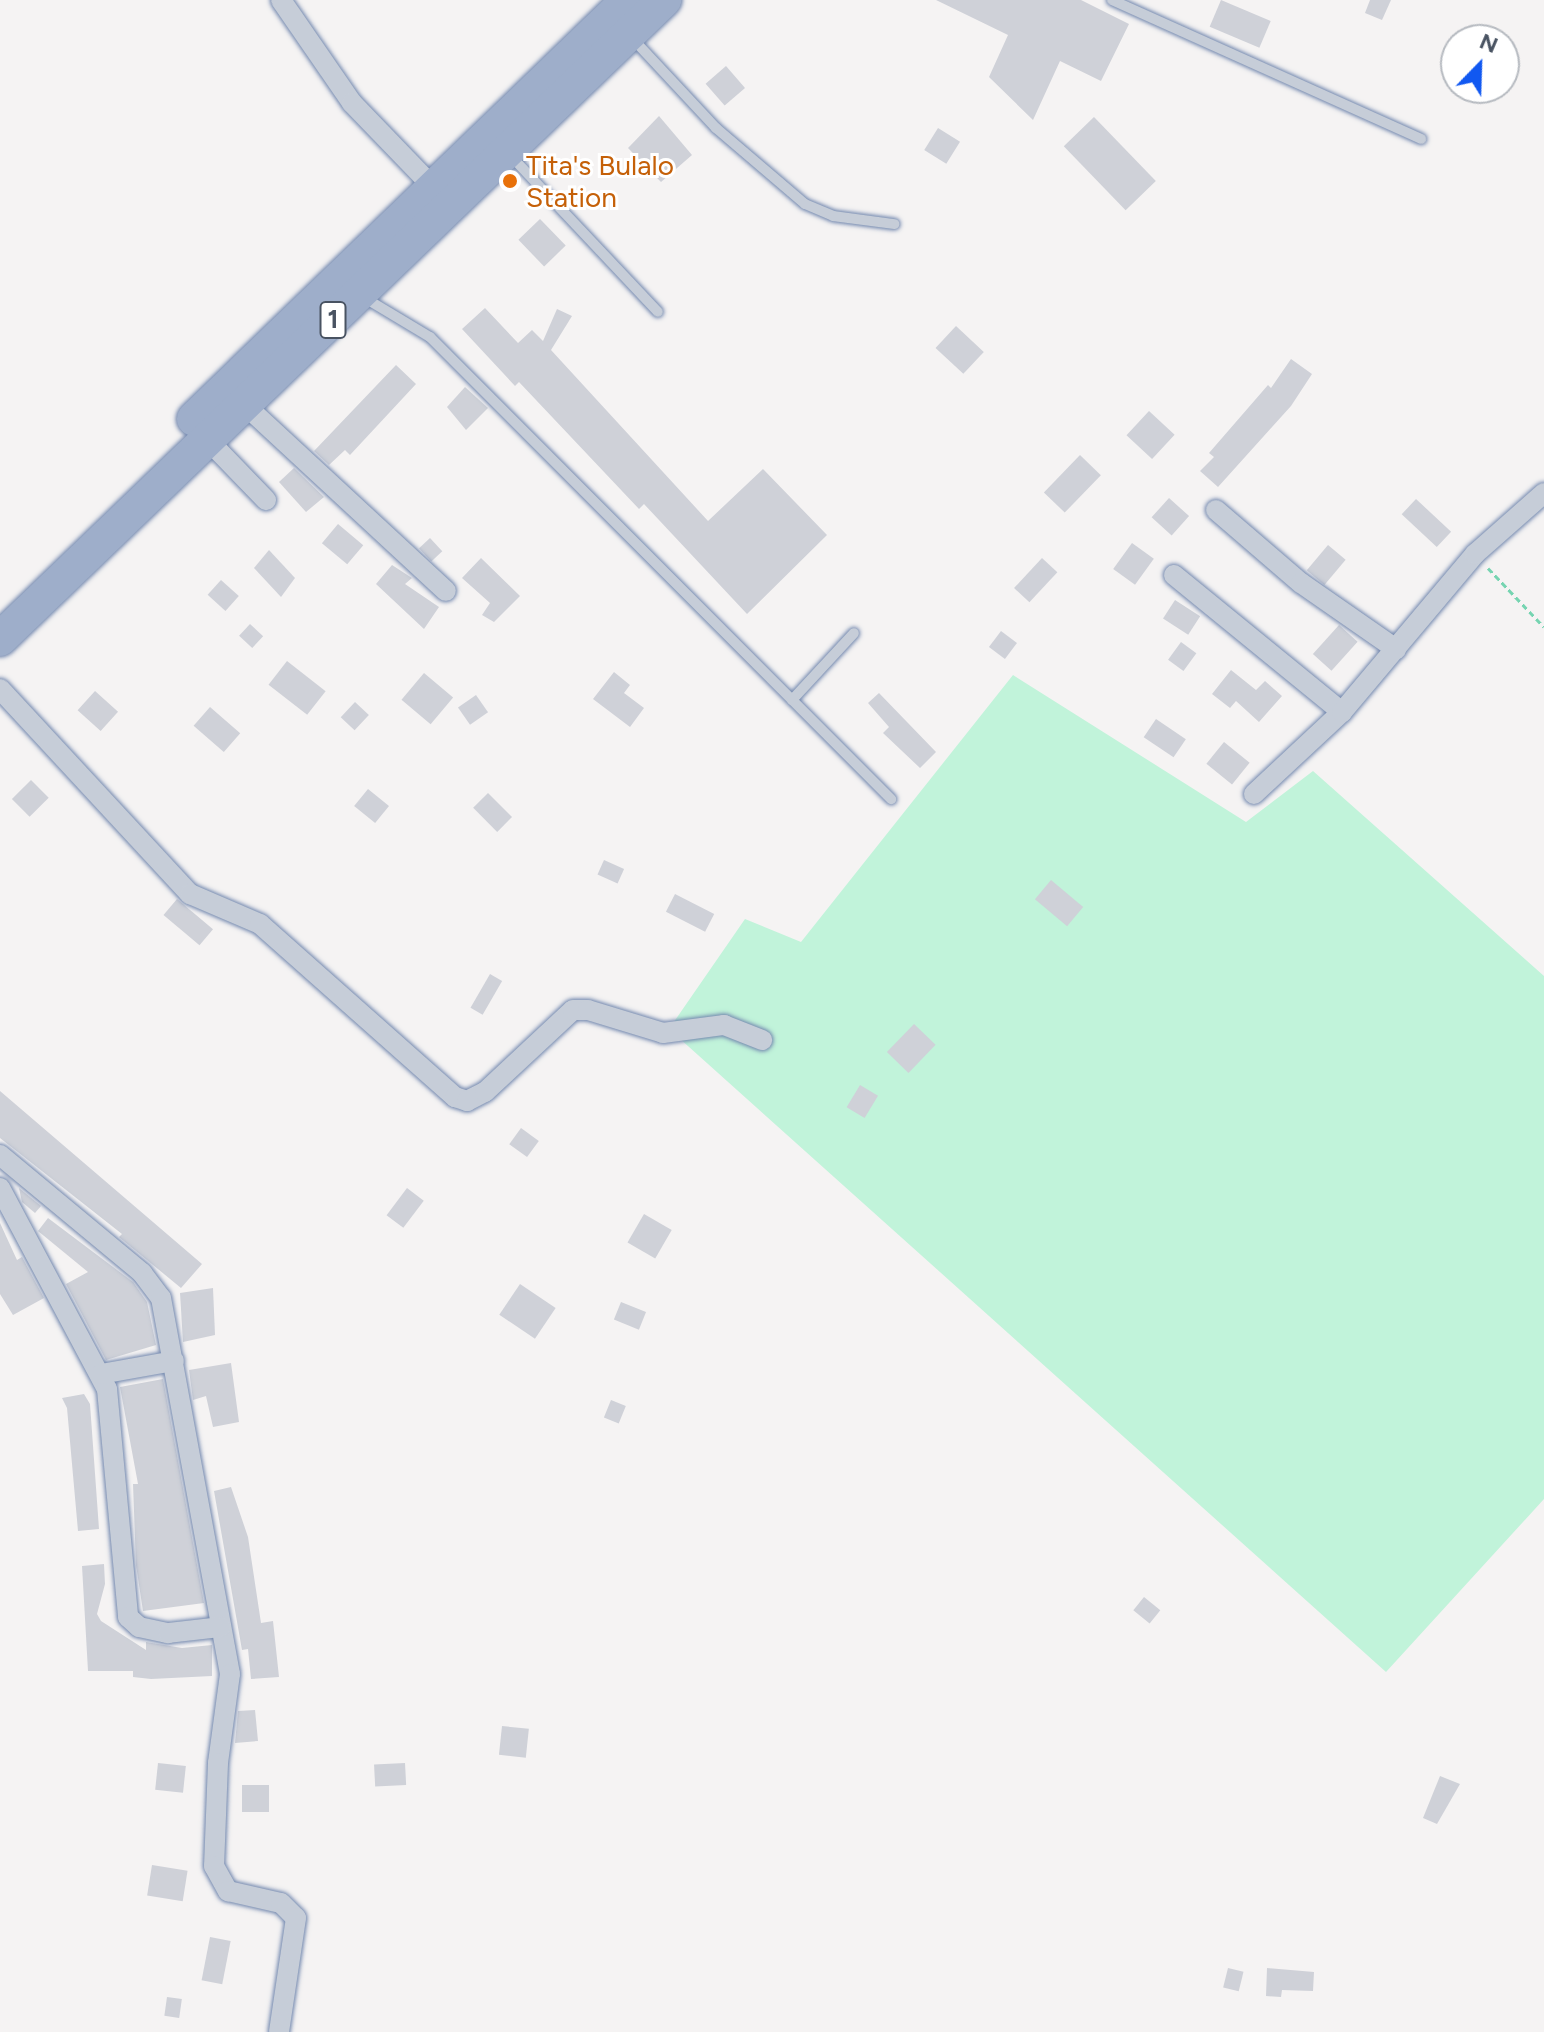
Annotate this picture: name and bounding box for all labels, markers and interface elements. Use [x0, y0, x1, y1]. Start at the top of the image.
north arrow [1440, 24, 1520, 104]
text: N [1476, 28, 1502, 59]
place label: Tita's Bulalo Station [526, 148, 674, 214]
marker: Tita's Bulalo Station [501, 172, 519, 190]
road number: 1 [319, 298, 347, 342]

